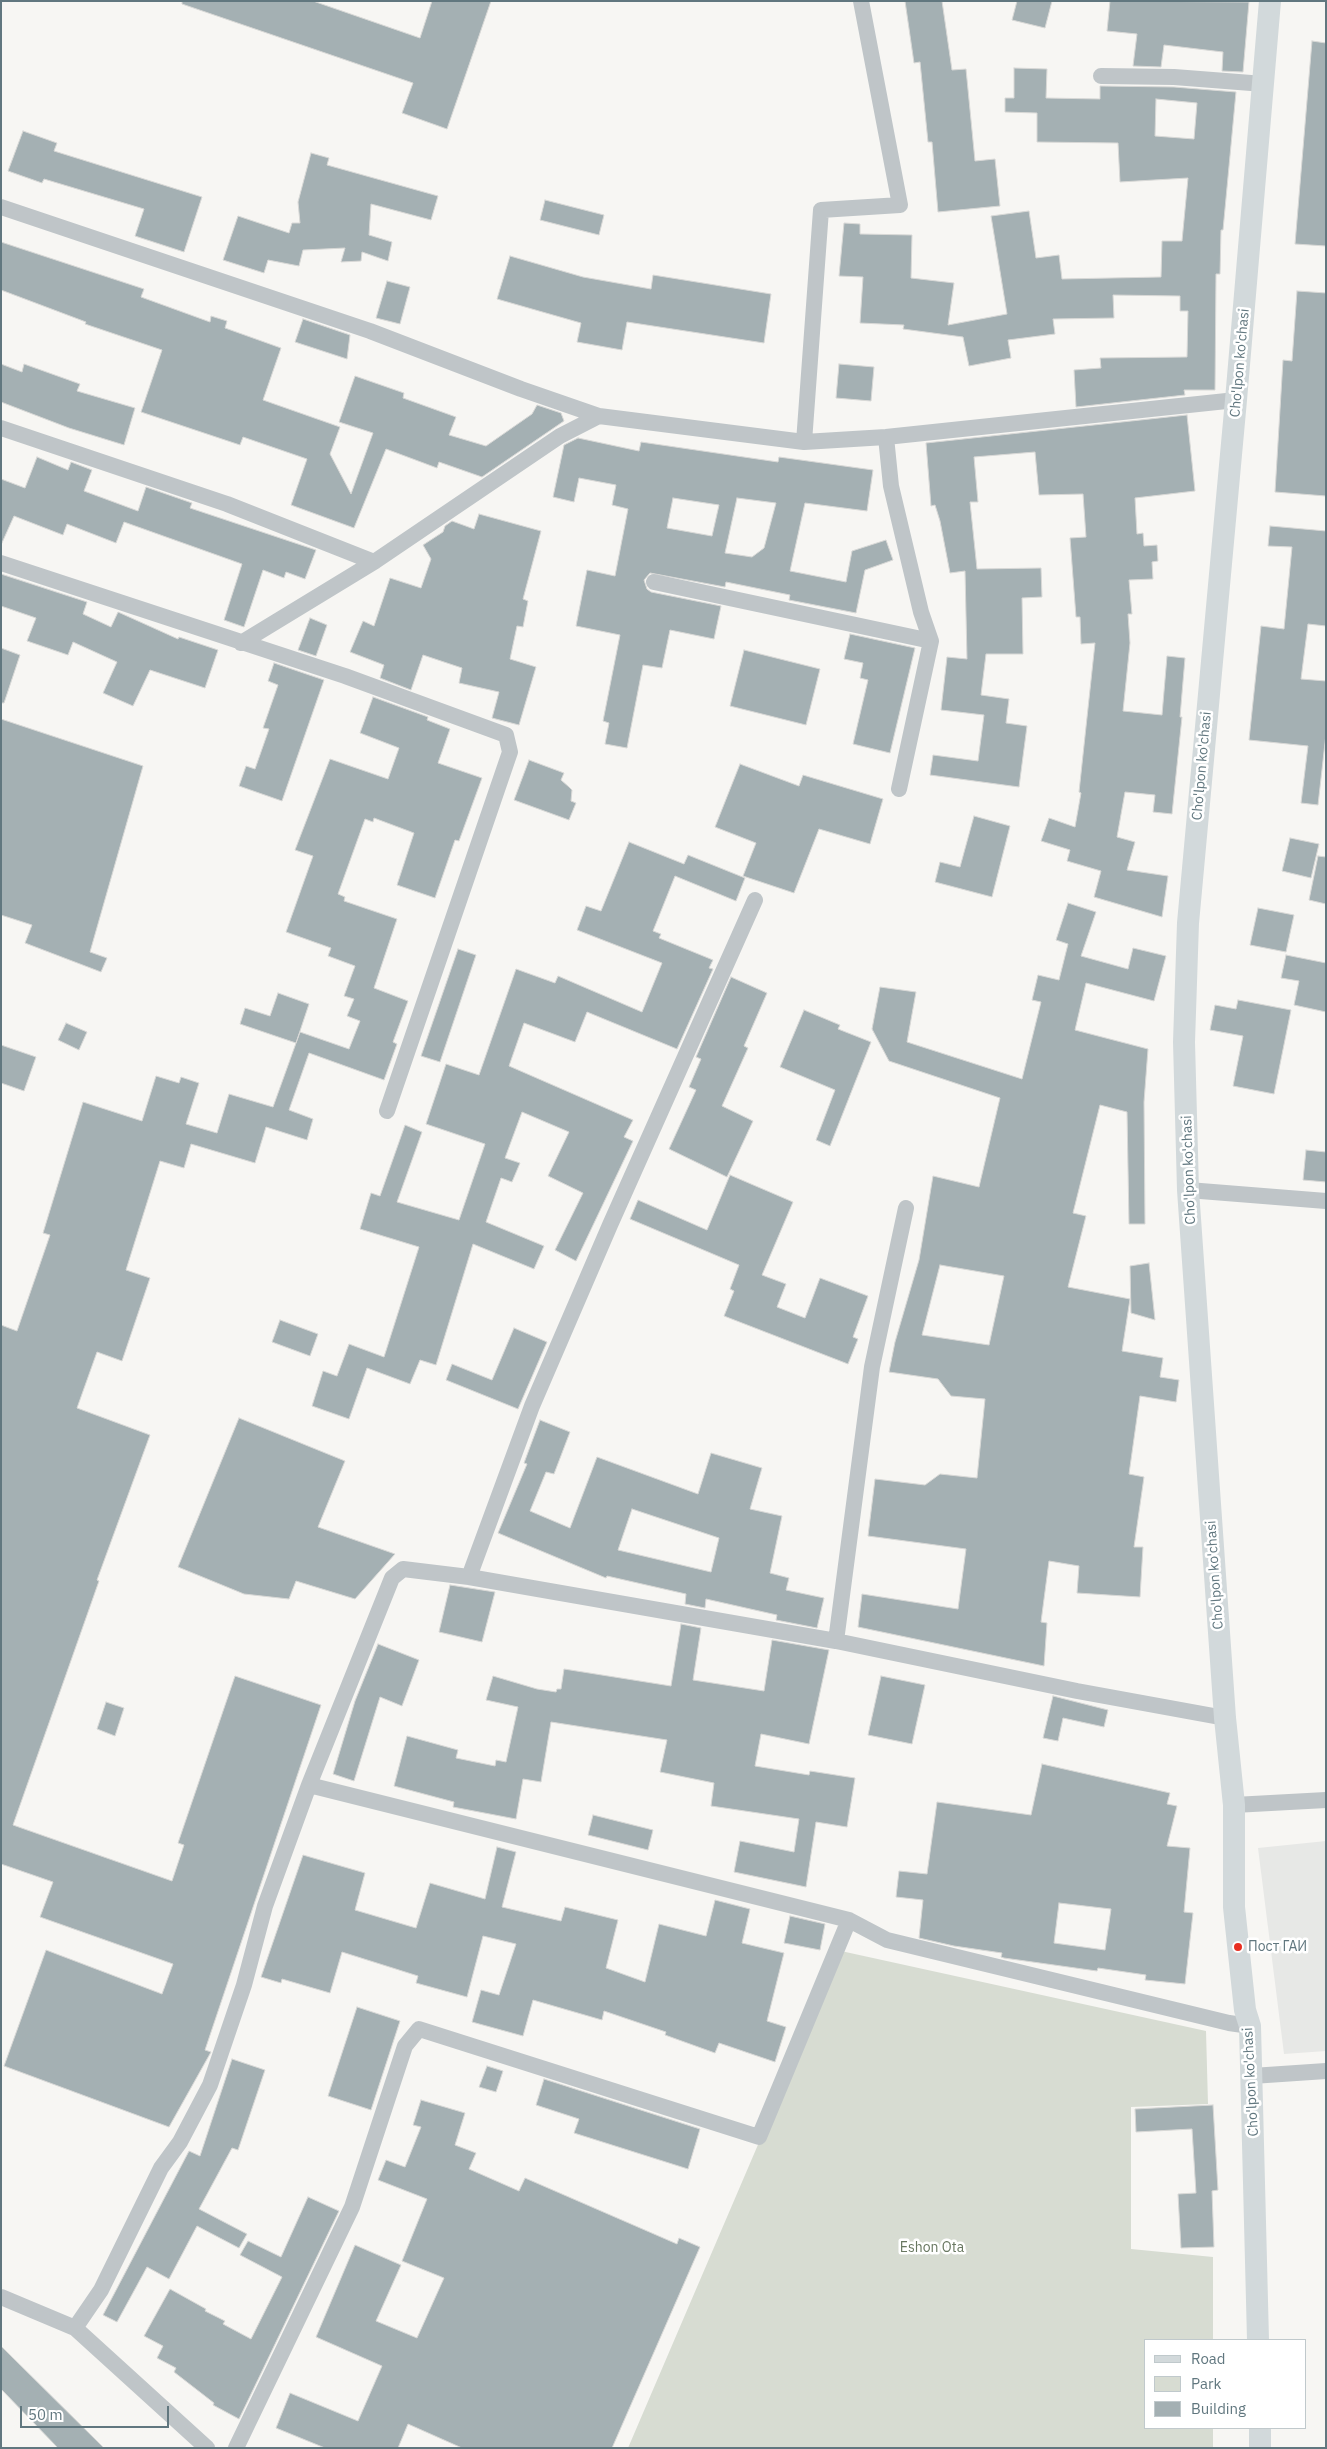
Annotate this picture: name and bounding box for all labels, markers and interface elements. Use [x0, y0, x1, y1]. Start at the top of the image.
street label: Cho'lpon ko'chasi [1227, 308, 1253, 418]
street label: Cho'lpon ko'chasi [1189, 711, 1215, 821]
street label: Cho'lpon ko'chasi [1179, 1115, 1199, 1225]
street label: Cho'lpon ko'chasi [1203, 1520, 1227, 1630]
place label: Пост ГАИ [1248, 1939, 1307, 1955]
marker: Пост ГАИ [1232, 1941, 1244, 1953]
street label: Cho'lpon ko'chasi [1240, 2027, 1262, 2137]
park label: Eshon Ota [900, 2240, 964, 2256]
legend [1144, 2339, 1307, 2429]
text: Road [1191, 2349, 1226, 2368]
text: Park [1191, 2374, 1221, 2393]
scale bar [22, 2396, 171, 2428]
text: Building [1191, 2399, 1246, 2418]
text: 50 m [28, 2405, 63, 2424]

